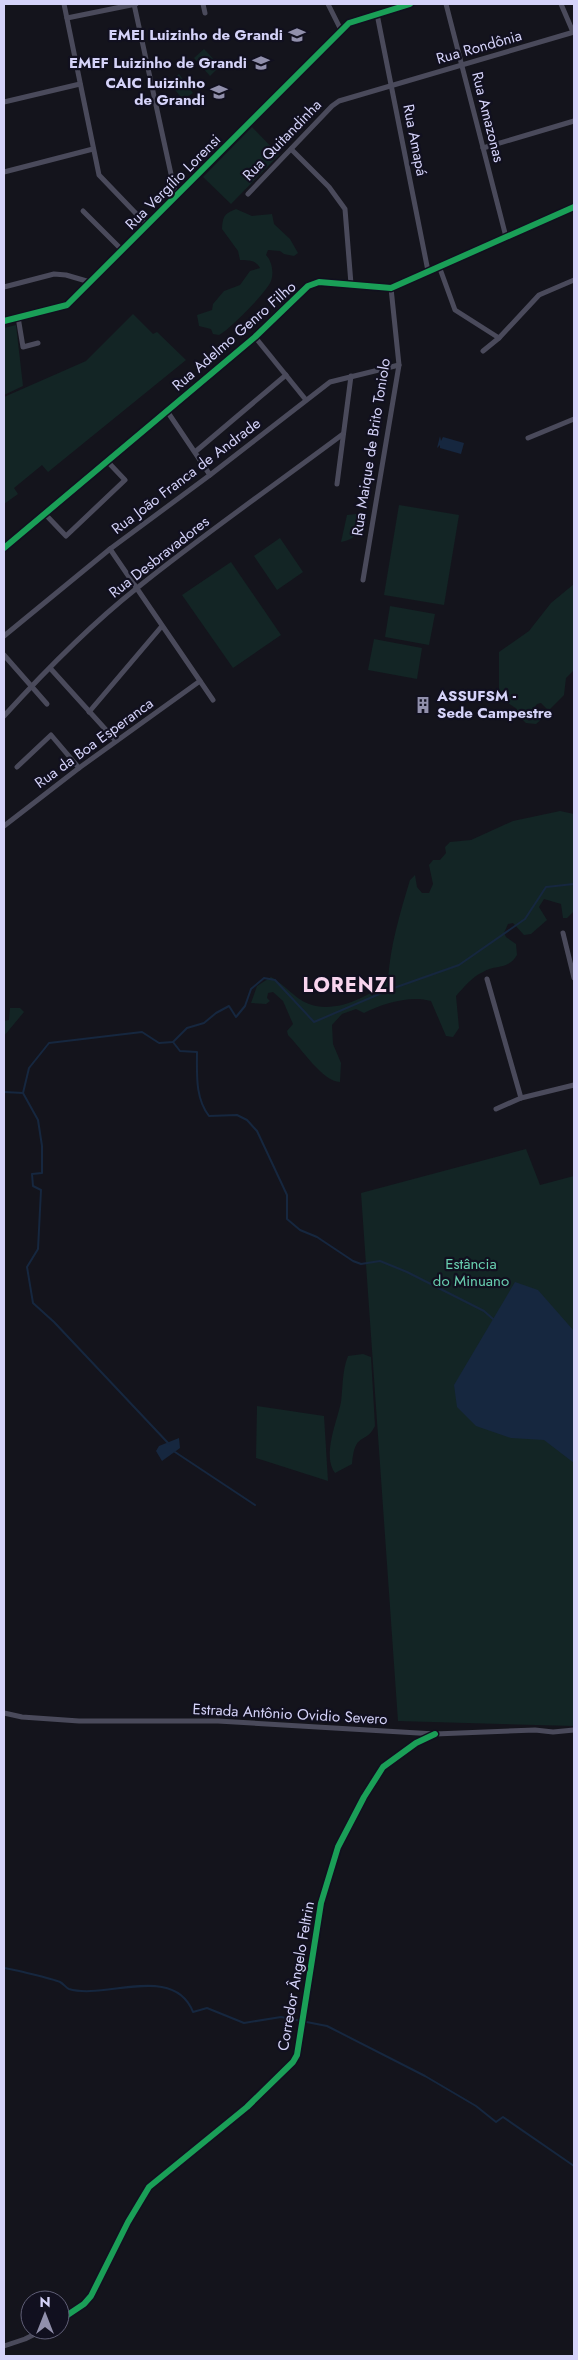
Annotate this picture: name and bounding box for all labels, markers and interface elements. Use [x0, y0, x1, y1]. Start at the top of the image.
place label: EMEI Luizinho de Grandi [109, 24, 283, 46]
street label: Rua Rondônia [434, 24, 524, 70]
school or university icon: EMEI Luizinho de Grandi [287, 25, 307, 45]
place label: EMEF Luizinho de Grandi [69, 52, 247, 74]
school or university icon: EMEF Luizinho de Grandi [251, 53, 271, 73]
street label: Rua Amazonas [466, 69, 510, 165]
place label: CAIC Luizinho de Grandi [106, 72, 205, 111]
school or university icon: CAIC Luizinho de Grandi [209, 82, 229, 102]
street label: Rua Quitandinha [237, 94, 327, 186]
street label: Rua Amapá [397, 102, 433, 178]
street label: Rua Vergílio Lorensi [120, 129, 226, 235]
street label: Rua Adelmo Genro Filho [167, 276, 301, 396]
street label: Rua Maique de Brito Toniolo [346, 357, 396, 537]
street label: Rua João Franca de Andrade [107, 412, 265, 539]
street label: Rua Desbravadores [104, 511, 214, 603]
place label: ASSUFSM - Sede Campestre [436, 685, 553, 724]
street label: Rua da Boa Esperanca [30, 692, 158, 794]
building icon: ASSUFSM - Sede Campestre [413, 695, 433, 715]
district label: LORENZI [302, 971, 396, 1000]
park label: Estância do Minuano [433, 1253, 509, 1292]
street label: Estrada Antônio Ovidio Severo [192, 1698, 388, 1730]
street label: Corredor Ângelo Feltrin [272, 1899, 320, 2053]
north arrow [20, 2290, 70, 2340]
text: N [39, 2292, 51, 2312]

